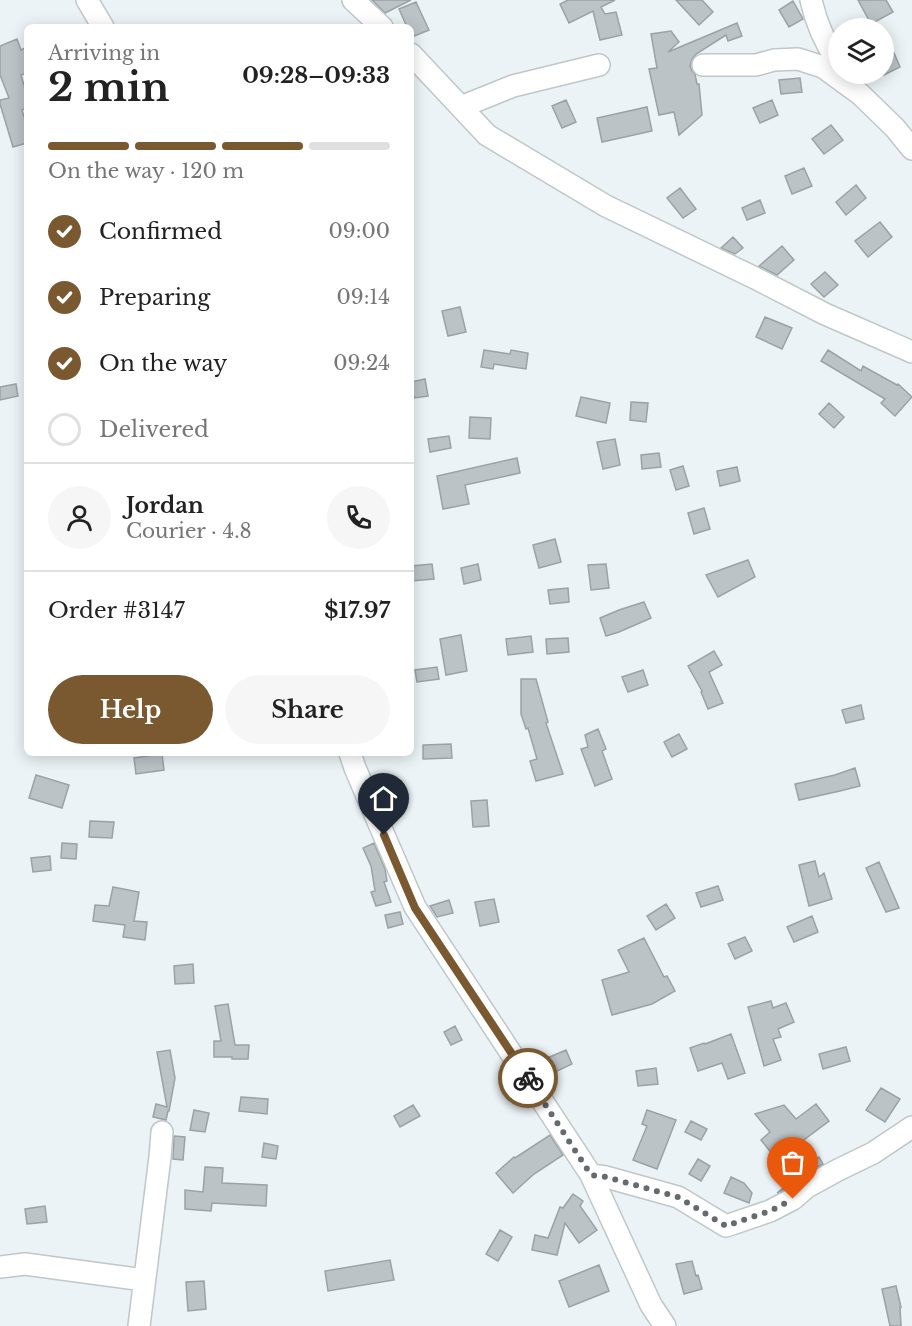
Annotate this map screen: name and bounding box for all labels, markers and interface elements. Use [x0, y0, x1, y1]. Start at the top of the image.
map controls [828, 18, 894, 84]
button: layers [828, 18, 894, 84]
text: Arriving in [48, 41, 160, 65]
text: 09:28–09:33 [242, 62, 390, 89]
text: 2 min [48, 63, 169, 112]
text: On the way · 120 m [48, 159, 244, 183]
icon: check [48, 215, 81, 248]
text: Confirmed [99, 218, 222, 245]
text: 09:00 [329, 219, 390, 243]
icon: check [48, 281, 81, 314]
text: Preparing [99, 284, 210, 311]
text: 09:14 [337, 285, 390, 309]
icon: check [48, 347, 81, 380]
text: On the way [99, 350, 227, 377]
text: 09:24 [333, 351, 390, 375]
text: Delivered [99, 416, 209, 443]
button: person [48, 486, 111, 549]
button: phone [327, 486, 390, 549]
text: Jordan [126, 492, 204, 519]
text: Courier · 4.8 [126, 519, 252, 543]
text: Order #3147 [48, 597, 185, 624]
text: $17.97 [324, 597, 390, 624]
button: Help [48, 675, 213, 744]
button: Share [225, 675, 390, 744]
pin [358, 773, 409, 835]
icon: home [367, 782, 400, 815]
courier [498, 1048, 558, 1108]
icon: bike [512, 1062, 545, 1095]
pin [767, 1137, 818, 1199]
icon: bag [776, 1146, 809, 1179]

